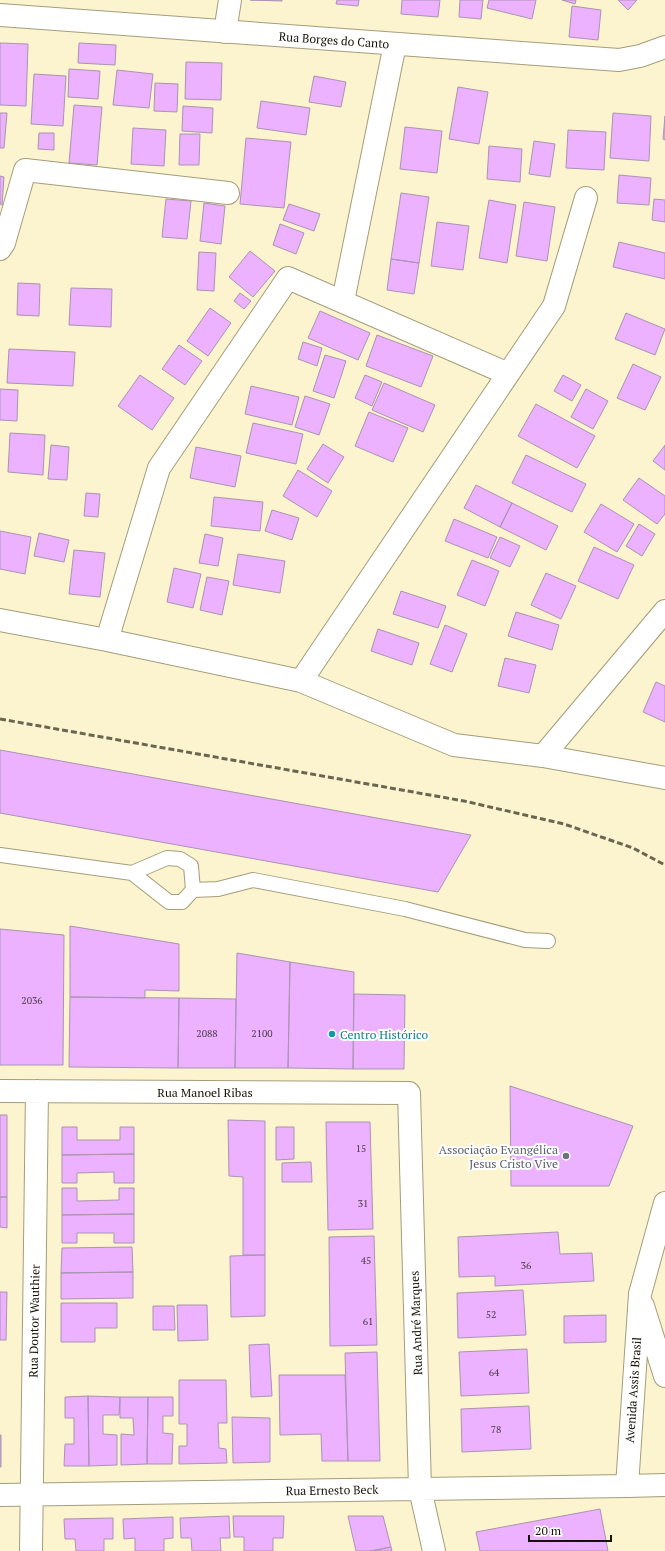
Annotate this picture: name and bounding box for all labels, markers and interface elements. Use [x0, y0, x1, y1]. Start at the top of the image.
street label: Rua Borges do Canto [278, 29, 390, 51]
house number: 2036 [21, 994, 43, 1007]
house number: 2088 [196, 1027, 218, 1040]
house number: 2100 [251, 1027, 273, 1040]
place label: Centro Histórico [340, 1027, 428, 1042]
marker: Centro Histórico [327, 1029, 337, 1039]
street label: Rua Manoel Ribas [157, 1085, 253, 1100]
house number: 15 [356, 1142, 366, 1155]
place label: Associação Evangélica Jesus Cristo Vive [439, 1142, 558, 1171]
marker: Associação Evangélica Jesus Cristo Vive [561, 1151, 571, 1161]
house number: 31 [358, 1197, 368, 1210]
house number: 45 [361, 1254, 371, 1267]
house number: 36 [521, 1259, 532, 1272]
street label: Rua Doutor Wauthier [26, 1264, 42, 1378]
street label: Rua André Marques [407, 1270, 425, 1376]
house number: 52 [486, 1308, 496, 1321]
house number: 61 [363, 1315, 373, 1328]
street label: Avenida Assis Brasil [622, 1336, 644, 1443]
house number: 64 [489, 1366, 500, 1379]
house number: 78 [491, 1423, 501, 1436]
street label: Rua Ernesto Beck [286, 1482, 379, 1498]
scale bar [529, 1517, 611, 1543]
text: 20 m [535, 1523, 562, 1538]

